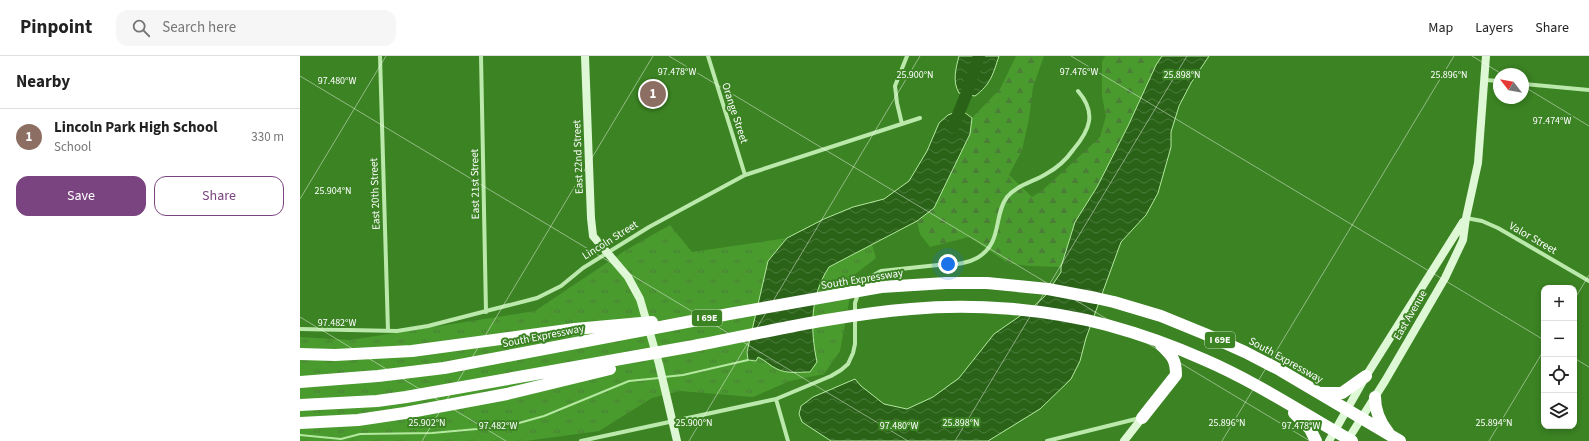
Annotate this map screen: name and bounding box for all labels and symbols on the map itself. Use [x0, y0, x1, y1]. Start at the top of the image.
text: 97.478°W [658, 65, 696, 79]
text: 97.476°W [1060, 65, 1098, 79]
text: 25.900°N [896, 68, 934, 82]
text: 25.898°N [1163, 68, 1201, 82]
text: 25.896°N [1430, 68, 1468, 82]
north arrow [1493, 68, 1529, 104]
text: 97.480°W [318, 74, 356, 88]
pin: 1 [640, 79, 666, 109]
street label: Orange Street [718, 81, 752, 146]
text: 97.474°W [1533, 114, 1571, 128]
street label: East 22nd Street [569, 119, 587, 194]
street label: East 21st Street [467, 148, 483, 219]
street label: East 20th Street [366, 157, 384, 230]
text: 25.904°N [314, 184, 352, 198]
street label: Lincoln Street [579, 217, 641, 263]
street label: Valor Street [1506, 218, 1560, 258]
your location [938, 254, 958, 274]
street label: South Expressway [820, 265, 904, 293]
street label: East Avenue [1390, 287, 1431, 343]
road number: I 69E [692, 310, 722, 326]
text: 97.482°W [318, 316, 356, 330]
street label: South Expressway [501, 321, 585, 351]
road number: I 69E [1205, 332, 1235, 348]
street label: South Expressway [1246, 333, 1326, 387]
text: 25.902°N [408, 416, 446, 430]
text: 25.900°N [675, 416, 713, 430]
text: 25.898°N [942, 416, 980, 430]
text: 25.896°N [1208, 416, 1246, 430]
text: 25.894°N [1475, 416, 1513, 430]
text: 97.482°W [479, 419, 517, 433]
text: 97.480°W [880, 419, 918, 433]
text: 97.478°W [1282, 419, 1320, 433]

